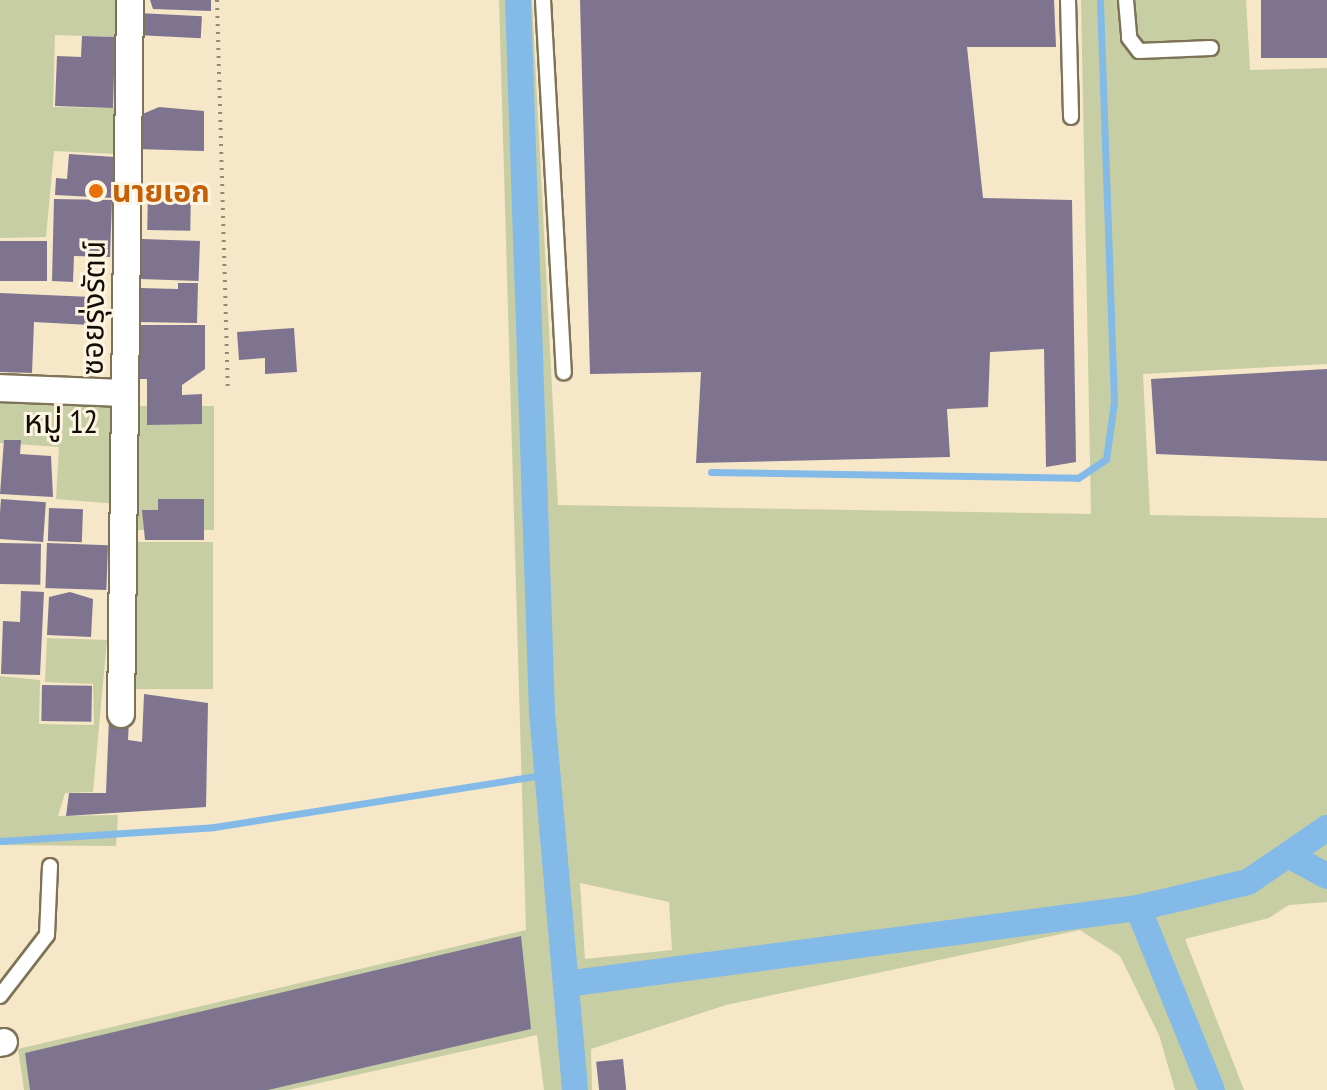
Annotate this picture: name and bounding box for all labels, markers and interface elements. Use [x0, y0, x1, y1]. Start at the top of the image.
place label: นายเอก [112, 173, 210, 209]
marker: นายเอก [87, 182, 105, 200]
street label: ซอยรุ่งรัตน์ [74, 240, 112, 376]
district label: หมู่ 12 [24, 402, 98, 440]

